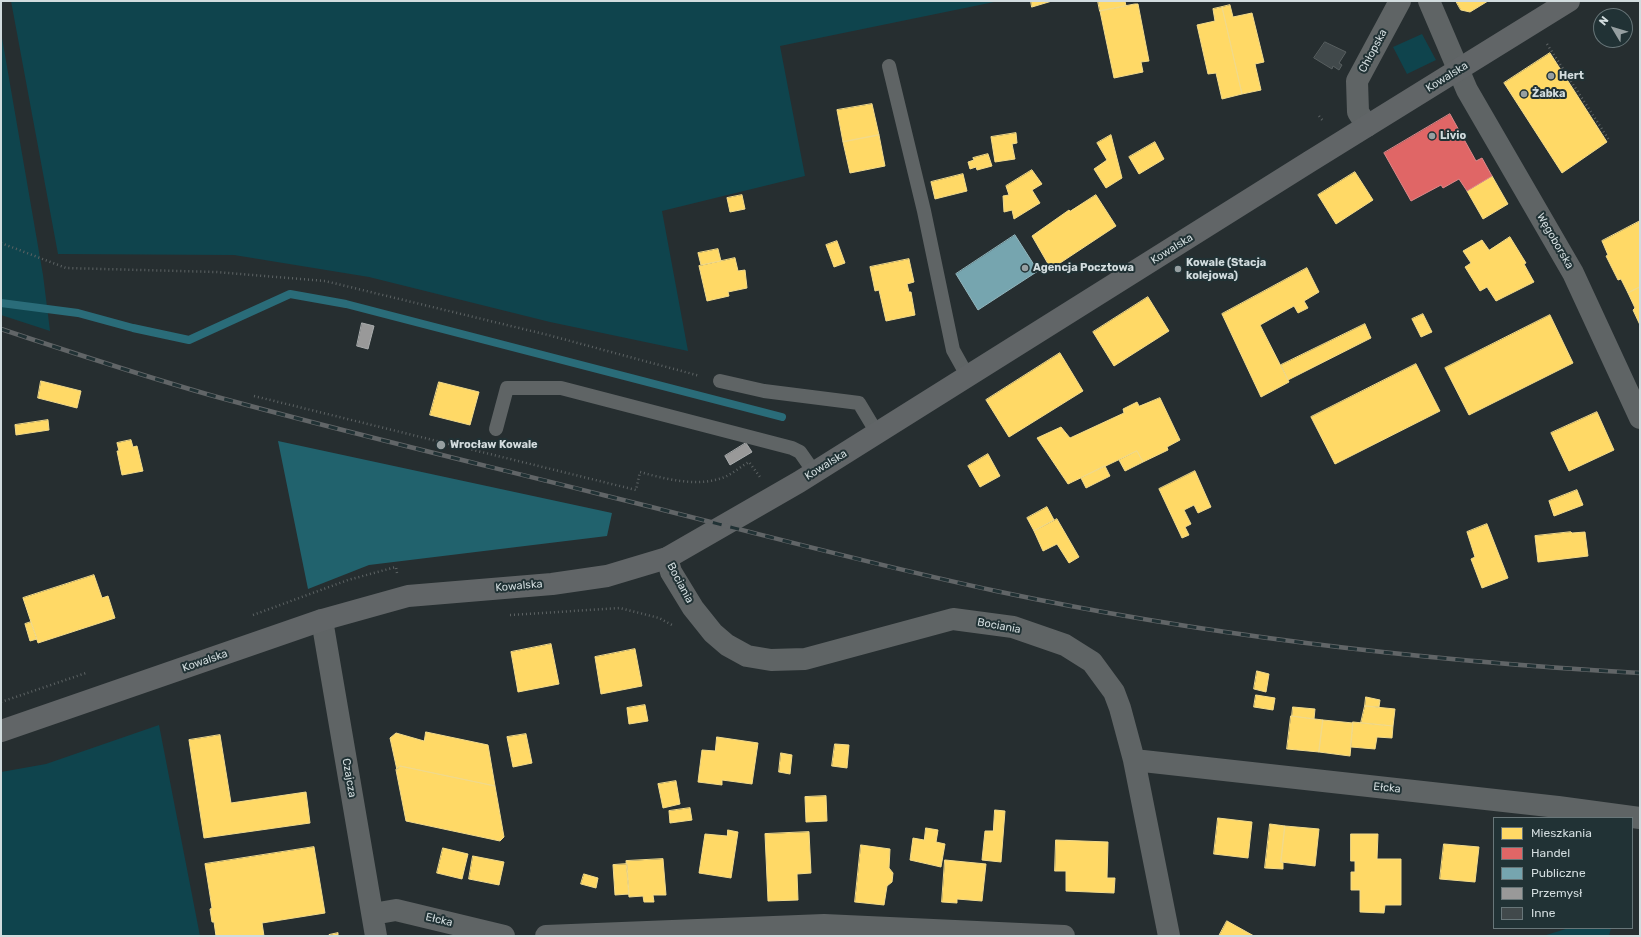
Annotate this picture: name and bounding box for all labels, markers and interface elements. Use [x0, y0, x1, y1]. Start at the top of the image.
north arrow [1593, 8, 1633, 48]
text: N [1596, 14, 1611, 28]
street label: Chłopska [1356, 27, 1390, 75]
street label: Kowalska [1424, 59, 1470, 95]
place label: Hert [1559, 69, 1584, 83]
marker: Hert [1546, 71, 1556, 81]
place label: Żabka [1532, 87, 1565, 101]
marker: Żabka [1519, 89, 1529, 99]
place label: Livio [1440, 129, 1466, 143]
marker: Livio [1427, 131, 1437, 141]
street label: Węgoborska [1534, 211, 1576, 271]
street label: Kowalska [1149, 231, 1195, 267]
place label: Kowale (Stacja kolejowa) [1186, 256, 1266, 282]
place label: Agencja Pocztowa [1033, 261, 1134, 275]
marker: Agencja Pocztowa [1020, 263, 1030, 273]
marker: Kowale (Stacja kolejowa) [1173, 264, 1183, 274]
place label: Wrocław Kowale [450, 438, 538, 452]
marker: Wrocław Kowale [435, 439, 447, 451]
street label: Kowalska [803, 447, 849, 483]
street label: Bociania [664, 561, 696, 605]
street label: Kowalska [495, 577, 543, 595]
street label: Bociania [976, 616, 1022, 636]
street label: Kowalska [181, 647, 229, 675]
street label: Czajcza [339, 757, 359, 799]
street label: Ełcka [1373, 780, 1401, 796]
legend [1493, 817, 1633, 929]
text: Mieszkania [1531, 826, 1592, 840]
text: Handel [1531, 846, 1570, 860]
text: Publiczne [1531, 866, 1586, 880]
text: Przemysł [1531, 886, 1582, 900]
text: Inne [1531, 906, 1556, 920]
street label: Ełcka [424, 910, 454, 930]

